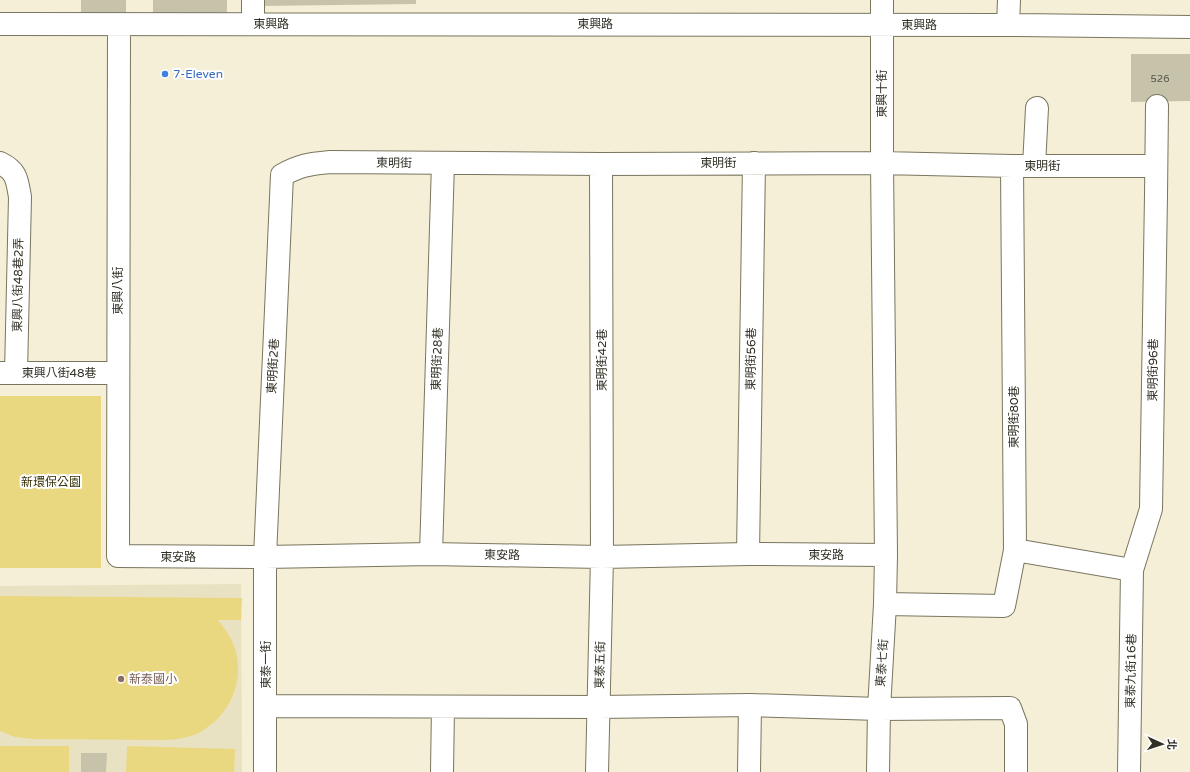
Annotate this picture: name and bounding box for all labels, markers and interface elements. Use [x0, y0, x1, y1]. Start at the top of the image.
street label: 東興路 [253, 17, 289, 31]
street label: 東興路 [577, 17, 613, 31]
street label: 東興路 [901, 18, 937, 32]
place label: 7-Eleven [173, 67, 223, 81]
marker: 7-Eleven [160, 69, 170, 79]
street label: 東興十街 [875, 70, 889, 118]
house number: 526 [1151, 73, 1169, 85]
street label: 東明街 [376, 156, 412, 170]
street label: 東明街 [700, 156, 736, 170]
street label: 東明街 [1024, 159, 1060, 173]
street label: 東興八街48巷2弄 [10, 238, 26, 332]
street label: 東興八街 [111, 267, 125, 315]
street label: 東明街28巷 [429, 327, 445, 391]
street label: 東明街56巷 [743, 327, 759, 391]
street label: 東明街42巷 [595, 328, 609, 392]
street label: 東明街2巷 [265, 338, 281, 394]
street label: 東明街96巷 [1145, 338, 1161, 402]
street label: 東興八街48巷 [21, 366, 97, 380]
street label: 東明街80巷 [1007, 385, 1021, 449]
park label: 新環保公園 [21, 475, 81, 489]
street label: 東安路 [484, 548, 520, 562]
street label: 東安路 [808, 548, 844, 562]
street label: 東安路 [160, 550, 196, 564]
street label: 東泰九街16巷 [1123, 633, 1139, 709]
street label: 東泰七街 [873, 639, 891, 687]
street label: 東泰一街 [259, 641, 273, 689]
street label: 東泰五街 [593, 641, 607, 689]
place label: 新泰國小 [129, 672, 177, 686]
marker: 新泰國小 [116, 674, 126, 684]
north arrow [1142, 724, 1182, 764]
text: 北 [1165, 739, 1178, 750]

